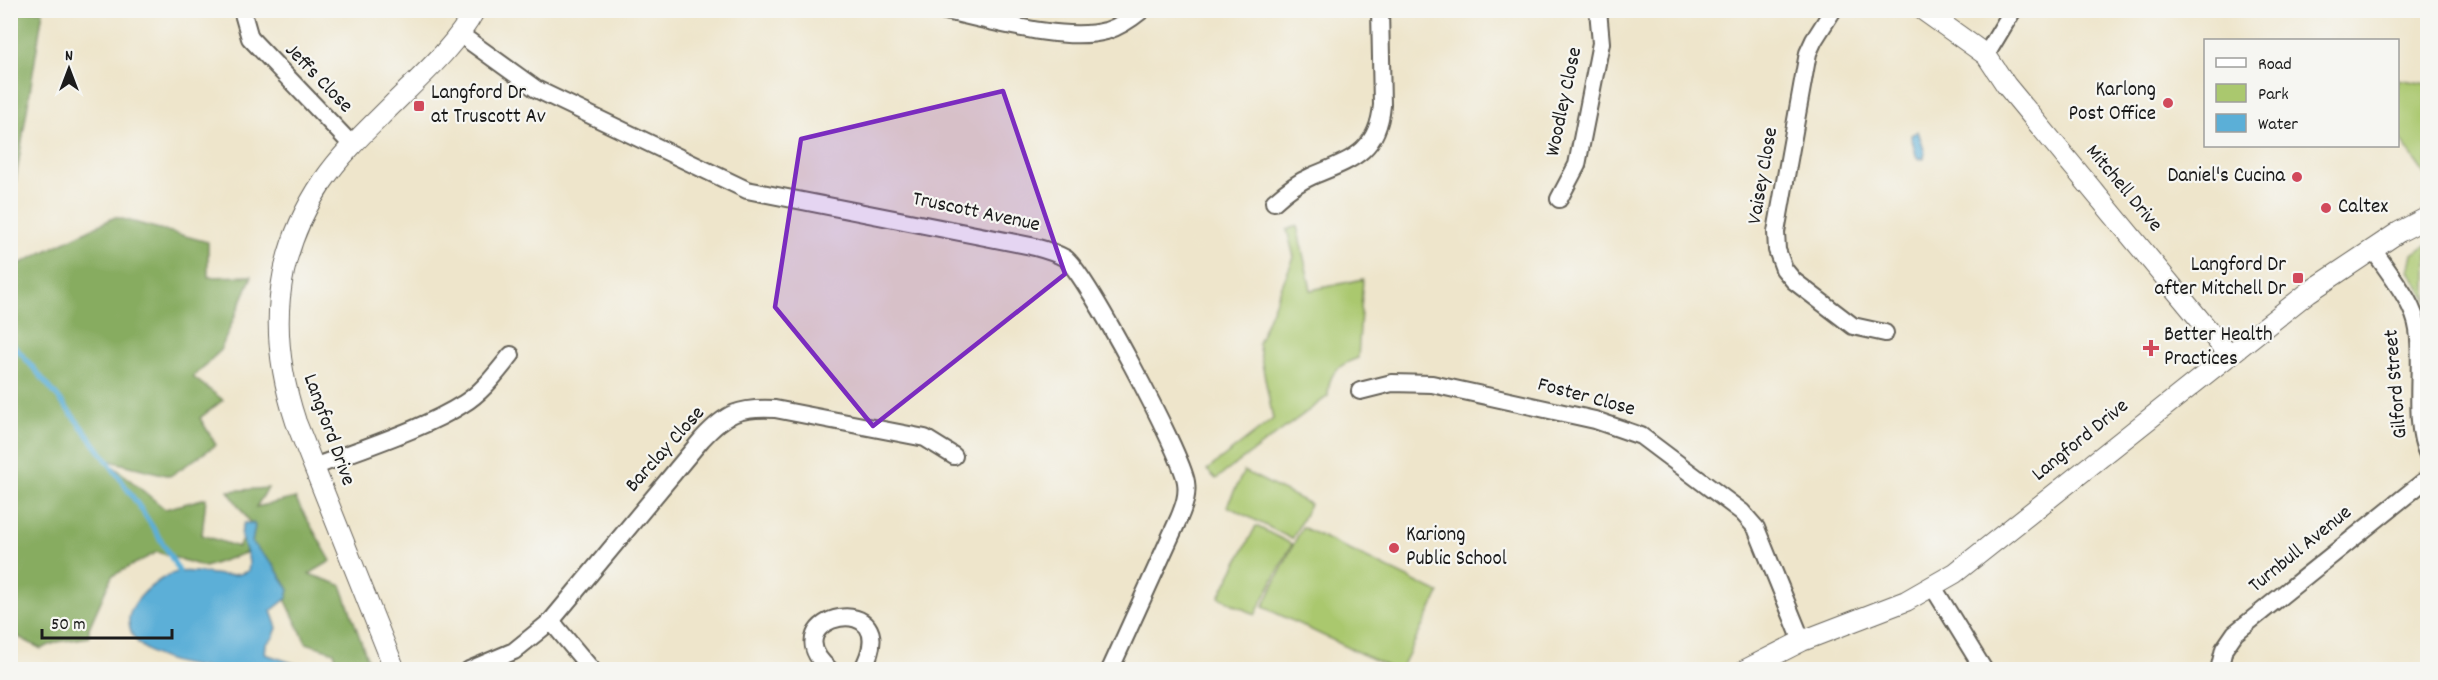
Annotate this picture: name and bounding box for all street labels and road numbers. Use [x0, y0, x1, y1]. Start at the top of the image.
street label: Jeffs Close [277, 37, 359, 121]
street label: Woodley Close [1539, 45, 1591, 159]
street label: Vaisey Close [1741, 125, 1787, 227]
street label: Mitchell Drive [2077, 139, 2169, 239]
street label: Truscott Avenue [909, 185, 1043, 241]
street label: Gilford Street [2377, 328, 2417, 440]
street label: Langford Drive [294, 370, 362, 490]
street label: Foster Close [1534, 371, 1638, 425]
street label: Langford Drive [2026, 393, 2136, 489]
street label: Barclay Close [619, 400, 713, 500]
street label: Turnbull Avenue [2243, 499, 2359, 601]

